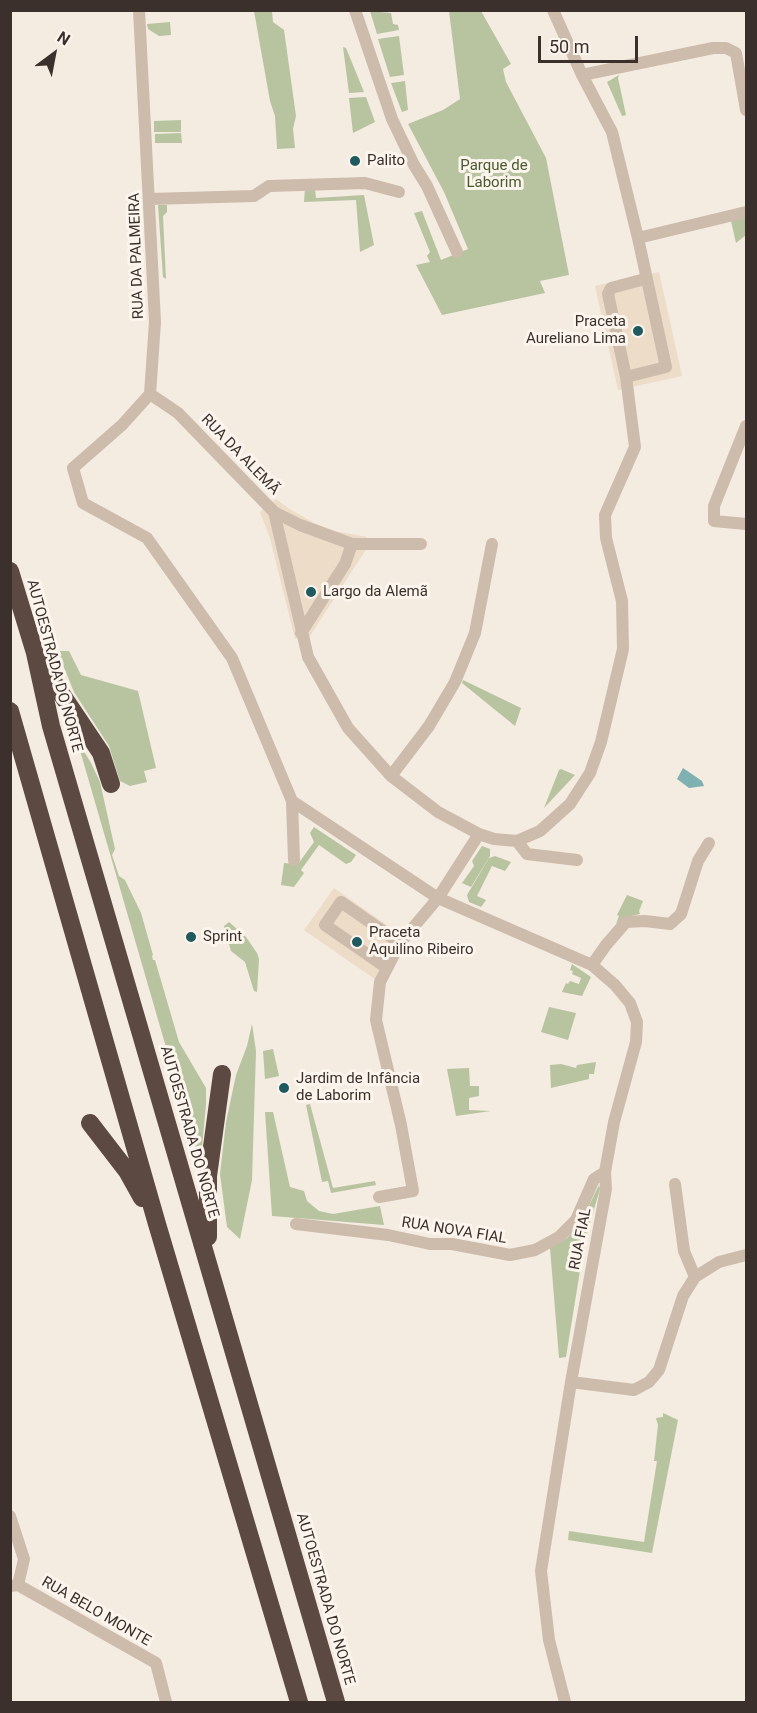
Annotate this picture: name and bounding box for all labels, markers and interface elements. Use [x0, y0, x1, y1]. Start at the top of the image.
north arrow [24, 24, 84, 84]
scale bar [541, 24, 642, 62]
text: N [54, 27, 74, 49]
text: 50 m [549, 36, 589, 57]
place label: Palito [367, 152, 405, 170]
marker: Palito [348, 154, 362, 168]
park label: Parque de Laborim [460, 157, 528, 192]
street label: RUA DA PALMEIRA [126, 192, 148, 320]
place label: Praceta Aureliano Lima [526, 313, 626, 348]
marker: Praceta Aureliano Lima [631, 324, 645, 338]
street label: RUA DA ALEMÃ [197, 411, 283, 499]
street label: AUTOESTRADA DO NORTE [22, 578, 86, 754]
place label: Largo da Alemã [323, 583, 428, 601]
marker: Largo da Alemã [304, 585, 318, 599]
place label: Praceta Aquilino Ribeiro [369, 924, 473, 959]
place label: Sprint [203, 928, 242, 946]
marker: Sprint [184, 930, 198, 944]
marker: Praceta Aquilino Ribeiro [350, 935, 364, 949]
street label: AUTOESTRADA DO NORTE [156, 1044, 222, 1220]
place label: Jardim de Infância de Laborim [296, 1070, 420, 1105]
marker: Jardim de Infância de Laborim [277, 1081, 291, 1095]
street label: RUA FIAL [566, 1207, 596, 1271]
street label: RUA NOVA FIAL [400, 1214, 508, 1248]
street label: AUTOESTRADA DO NORTE [292, 1511, 358, 1687]
street label: RUA BELO MONTE [38, 1573, 154, 1651]

